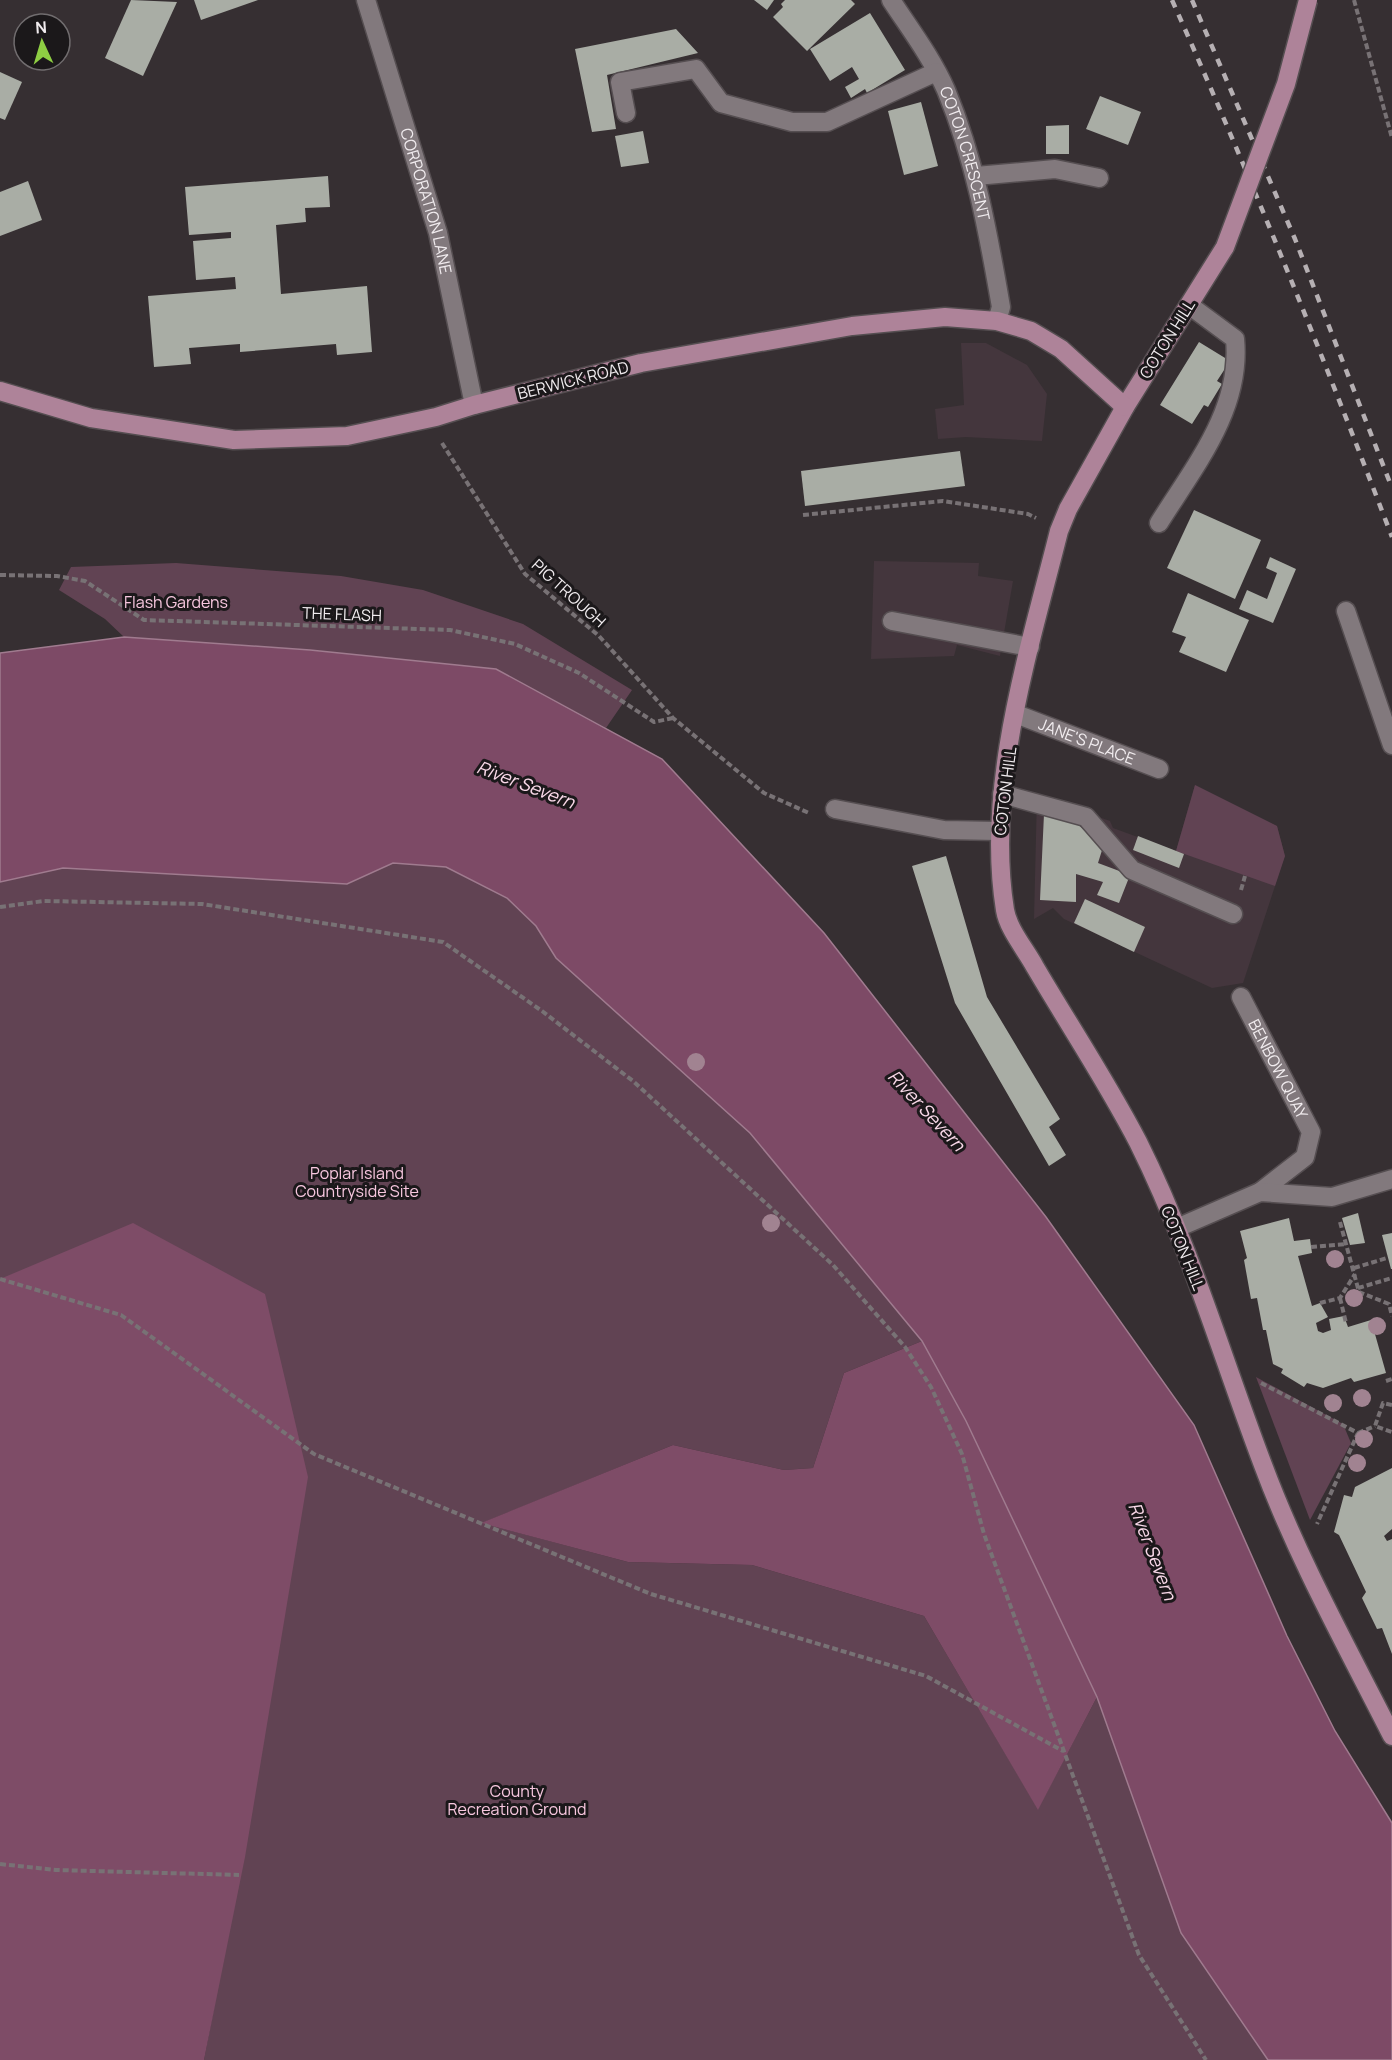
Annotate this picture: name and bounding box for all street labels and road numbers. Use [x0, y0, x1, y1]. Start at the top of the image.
street label: COTON CRESCENT [935, 83, 996, 223]
street label: CORPORATION LANE [395, 125, 457, 276]
street label: COTON HILL [1134, 295, 1200, 383]
street label: BERWICK ROAD [515, 356, 631, 404]
street label: PIG TROUGH [527, 554, 611, 632]
street label: THE FLASH [302, 602, 382, 626]
street label: JANE'S PLACE [1035, 713, 1138, 770]
street label: COTON HILL [989, 745, 1021, 837]
street label: BENBOW QUAY [1243, 1015, 1313, 1123]
street label: COTON HILL [1156, 1203, 1210, 1293]

